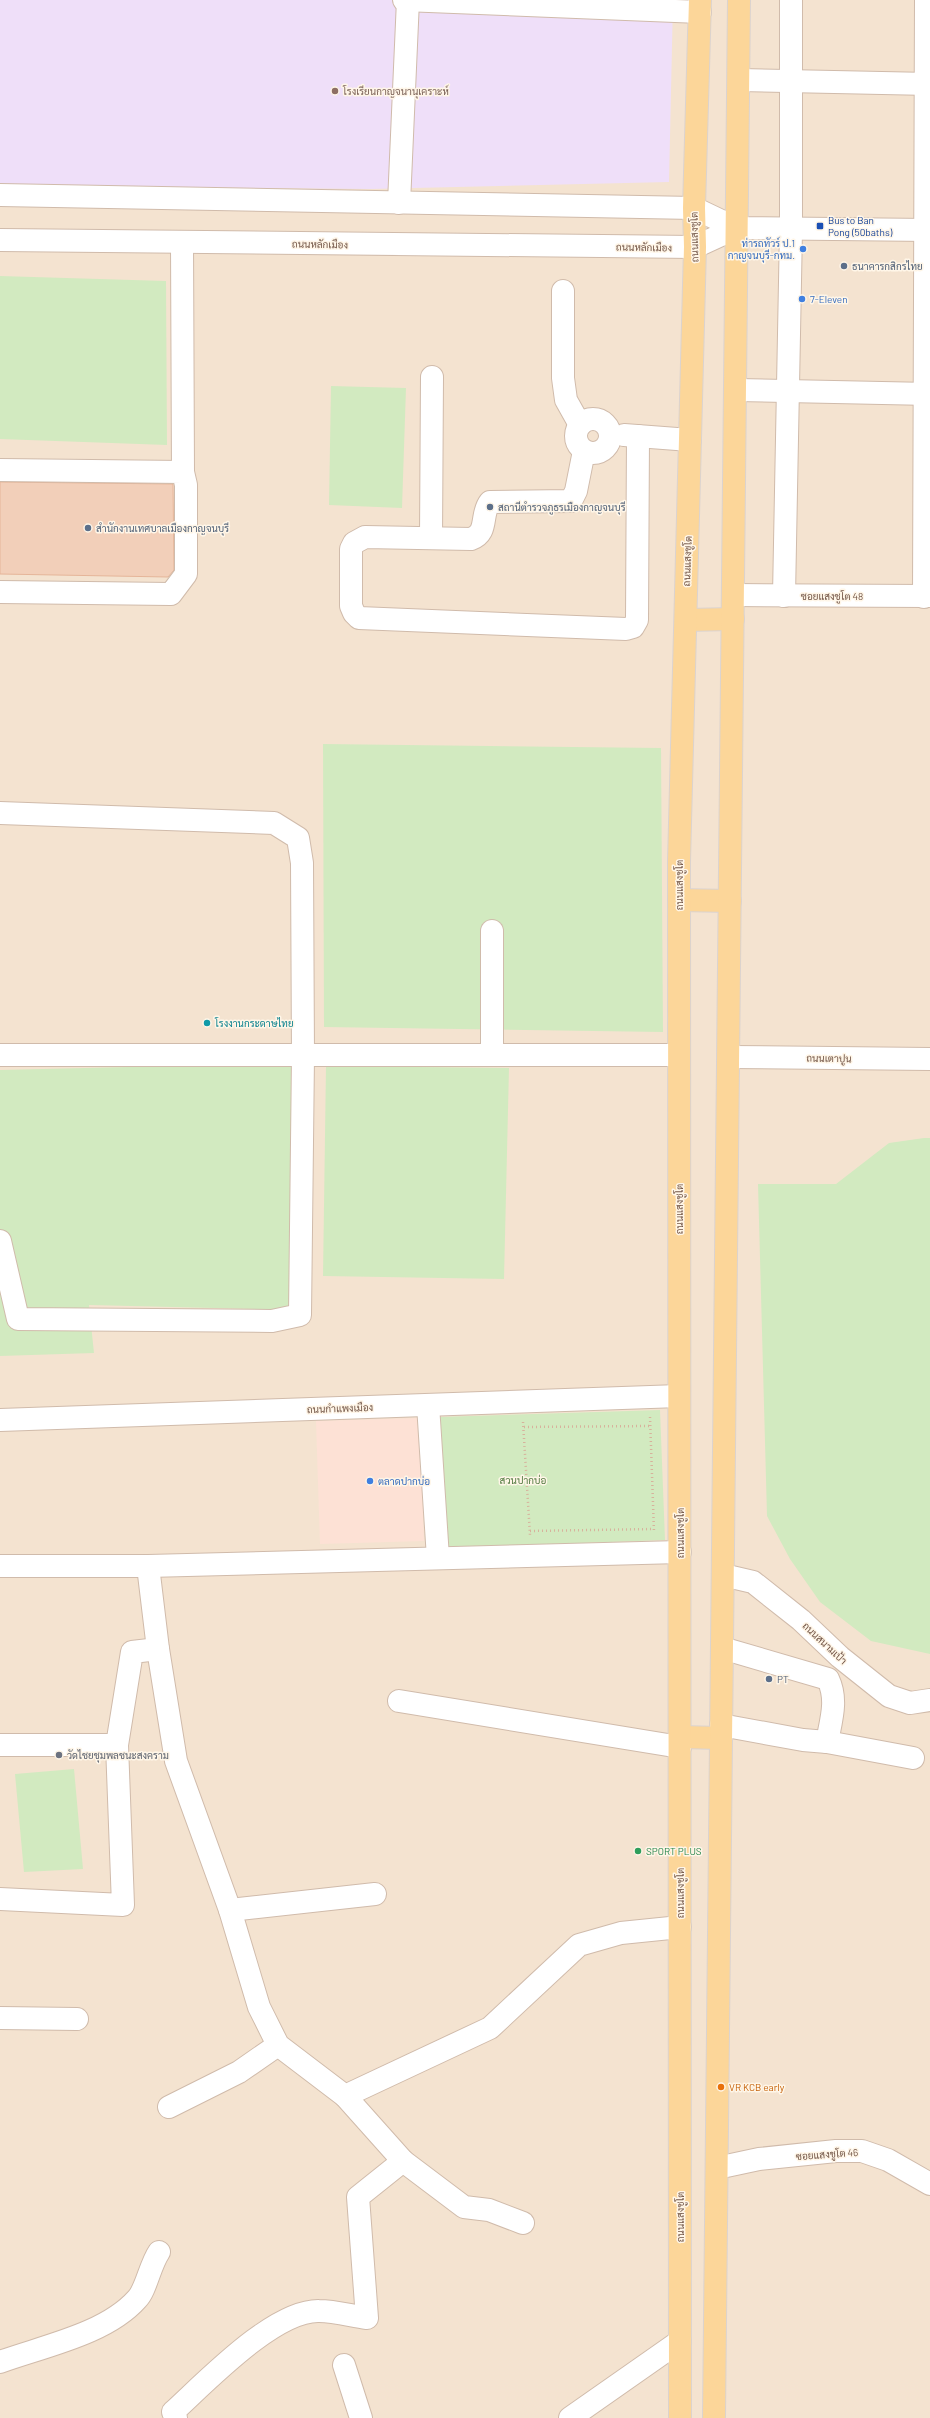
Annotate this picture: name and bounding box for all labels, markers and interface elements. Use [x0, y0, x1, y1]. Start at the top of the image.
place label: โรงเรียนกาญจนานุเคราะห์ [342, 84, 449, 99]
marker: โรงเรียนกาญจนานุเคราะห์ [330, 86, 340, 96]
street label: ถนนแสงชูโต [688, 212, 702, 262]
place label: Bus to Ban Pong (50baths) [828, 214, 893, 238]
marker: Bus to Ban Pong (50baths) [815, 221, 825, 231]
place label: ท่ารถทัวร์ ป.1 กาญจนบุรี-กทม. [728, 236, 795, 263]
street label: ถนนหลักเมือง [292, 238, 348, 250]
street label: ถนนหลักเมือง [616, 241, 672, 253]
marker: ท่ารถทัวร์ ป.1 กาญจนบุรี-กทม. [798, 244, 808, 254]
place label: ธนาคารกสิกรไทย [852, 260, 923, 272]
marker: ธนาคารกสิกรไทย [839, 261, 849, 271]
place label: 7-Eleven [810, 293, 848, 305]
marker: 7-Eleven [797, 294, 807, 304]
place label: สถานีตำรวจภูธรเมืองกาญจนบุรี [498, 501, 626, 515]
marker: สถานีตำรวจภูธรเมืองกาญจนบุรี [485, 502, 495, 512]
place label: สำนักงานเทศบาลเมืองกาญจนบุรี [96, 522, 229, 536]
marker: สำนักงานเทศบาลเมืองกาญจนบุรี [83, 523, 93, 533]
street label: ถนนแสงชูโต [680, 536, 696, 587]
street label: ซอยแสงชูโต 48 [801, 590, 863, 604]
street label: ถนนแสงชูโต [673, 860, 687, 910]
place label: โรงงานกระดาษไทย [214, 1017, 294, 1029]
marker: โรงงานกระดาษไทย [202, 1018, 212, 1028]
street label: ถนนเตาปูน [806, 1052, 852, 1066]
street label: ถนนแสงชูโต [673, 1184, 687, 1234]
street label: ถนนกำแพงเมือง [307, 1401, 373, 1415]
park label: สวนปากบ่อ [500, 1474, 547, 1486]
place label: ตลาดปากบ่อ [378, 1475, 430, 1487]
marker: ตลาดปากบ่อ [365, 1476, 375, 1486]
street label: ถนนแสงชูโต [674, 1508, 688, 1558]
street label: ถนนสนามเป้า [800, 1619, 850, 1667]
place label: PT [777, 1673, 789, 1685]
marker: PT [764, 1674, 774, 1684]
place label: วัดไชยชุมพลชนะสงคราม [67, 1749, 169, 1763]
marker: วัดไชยชุมพลชนะสงคราม [54, 1750, 64, 1760]
place label: SPORT PLUS [646, 1845, 702, 1857]
marker: SPORT PLUS [633, 1846, 643, 1856]
street label: ถนนแสงชูโต [674, 1868, 688, 1918]
place label: VR KCB early [729, 2081, 785, 2093]
marker: VR KCB early [716, 2082, 726, 2092]
street label: ซอยแสงชูโต 46 [795, 2146, 859, 2164]
street label: ถนนแสงชูโต [674, 2192, 688, 2242]

